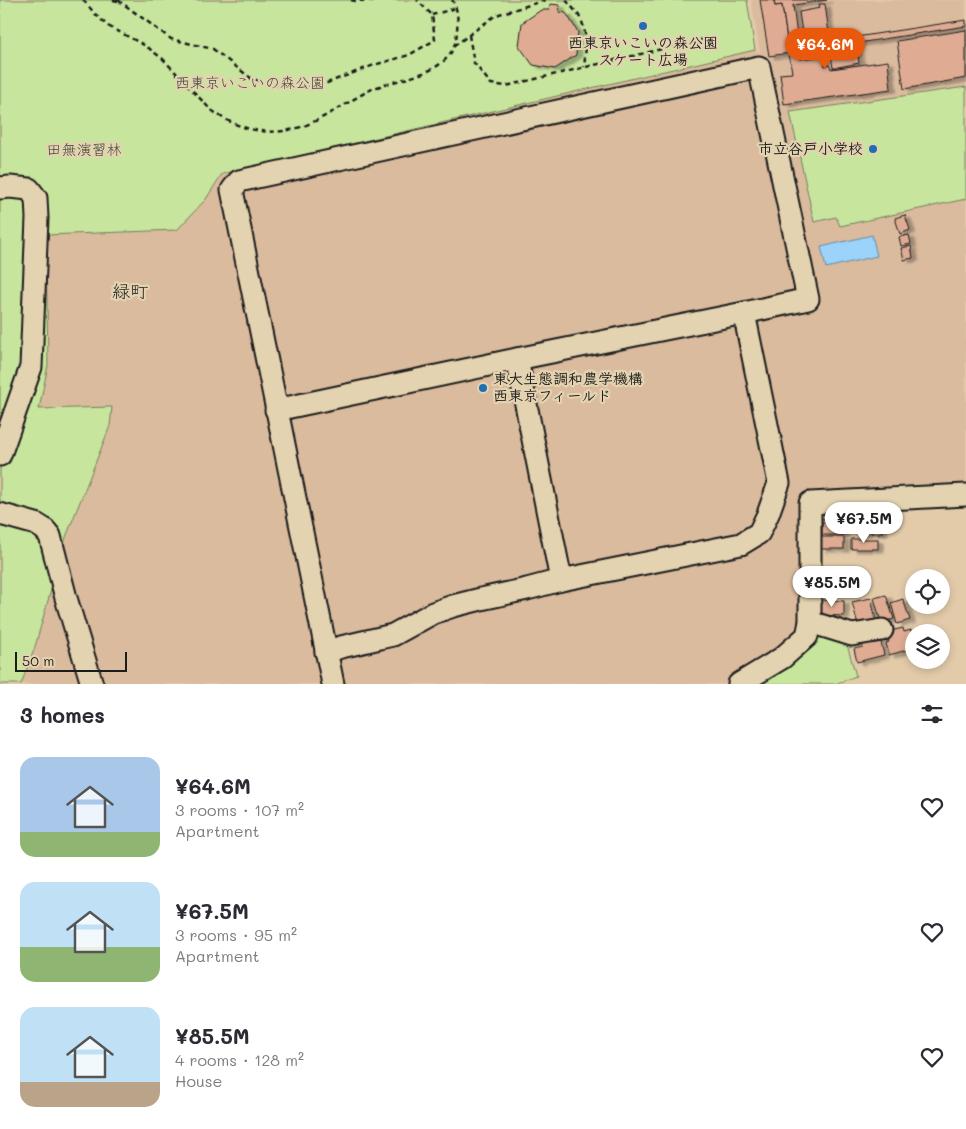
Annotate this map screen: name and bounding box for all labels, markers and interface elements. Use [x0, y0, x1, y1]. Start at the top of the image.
marker: 西東京いこいの森公園 スケート広場 [637, 20, 649, 32]
pin: ¥64.6M [784, 28, 866, 70]
place label: 西東京いこいの森公園 スケート広場 [568, 32, 718, 69]
text: ¥64.6M [796, 33, 854, 54]
park label: 西東京いこいの森公園 [175, 72, 325, 92]
place label: 市立谷戸小学校 [758, 138, 863, 158]
park label: 田無演習林 [46, 139, 122, 159]
marker: 市立谷戸小学校 [867, 143, 879, 155]
district label: 緑町 [112, 279, 148, 303]
place label: 東大生態調和農学機構 西東京フィールド [493, 368, 643, 405]
marker: 東大生態調和農学機構 西東京フィールド [477, 382, 489, 394]
pin: ¥67.5M [823, 502, 905, 544]
text: ¥67.5M [836, 507, 892, 528]
pin: ¥85.5M [791, 566, 873, 608]
map controls [905, 569, 950, 669]
button: locate [905, 569, 950, 614]
text: ¥85.5M [804, 571, 860, 592]
button: layers [905, 624, 950, 669]
scale bar [15, 649, 128, 672]
text: 50 m [22, 651, 54, 670]
icon: filters [918, 700, 946, 728]
text: 3 homes [20, 701, 105, 728]
text: ¥64.6M [175, 772, 251, 799]
icon: home [60, 777, 120, 837]
icon: heart [918, 793, 946, 821]
text: 3 rooms · 107 m² [175, 799, 304, 820]
text: Apartment [175, 820, 260, 841]
text: ¥67.5M [175, 897, 249, 924]
icon: home [60, 902, 120, 962]
icon: heart [918, 918, 946, 946]
text: 3 rooms · 95 m² [175, 924, 297, 945]
text: Apartment [175, 945, 260, 966]
text: ¥85.5M [175, 1022, 250, 1049]
icon: home [60, 1027, 120, 1087]
icon: heart [918, 1043, 946, 1071]
text: 4 rooms · 128 m² [175, 1049, 304, 1070]
text: House [175, 1070, 222, 1091]

